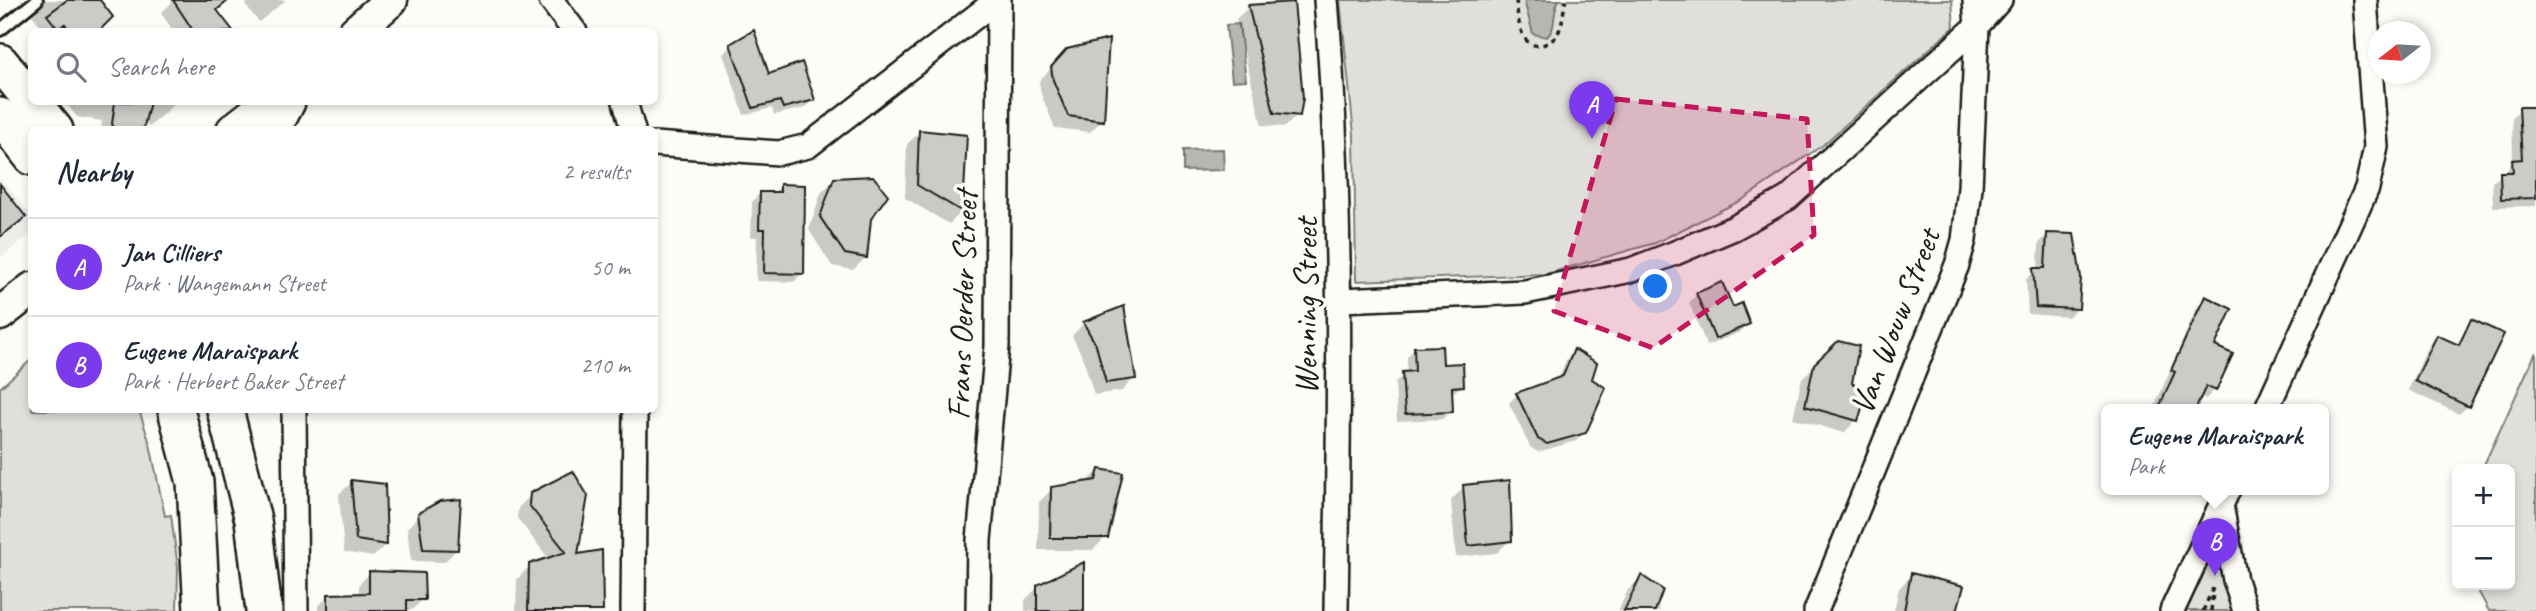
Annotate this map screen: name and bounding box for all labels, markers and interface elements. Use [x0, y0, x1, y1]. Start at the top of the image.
north arrow [2368, 21, 2431, 84]
search box [28, 28, 658, 105]
icon: search [52, 48, 90, 86]
text: Search here [108, 50, 214, 83]
pin: A [1569, 81, 1615, 139]
text: Nearby [56, 153, 132, 191]
text: 2 results [563, 157, 630, 186]
street label: Frans Oerder Street [937, 186, 987, 420]
street label: Wenning Street [1285, 215, 1327, 394]
street label: Van Wouw Street [1840, 220, 1951, 420]
text: Jan Cilliers [123, 236, 220, 269]
text: A [73, 253, 85, 282]
text: 50 m [591, 253, 630, 282]
text: Park · Wangemann Street [123, 269, 326, 298]
your location [1638, 269, 1672, 303]
text: Eugene Maraispark [123, 334, 297, 367]
text: B [73, 351, 85, 380]
text: 210 m [581, 351, 630, 380]
text: Park · Herbert Baker Street [123, 367, 343, 396]
popup [2101, 404, 2329, 495]
text: Eugene Maraispark [2128, 419, 2302, 452]
text: Park [2128, 452, 2165, 481]
map controls [2452, 464, 2515, 590]
button: + [2452, 464, 2515, 527]
pin: B [2192, 518, 2238, 576]
button: − [2452, 527, 2515, 590]

